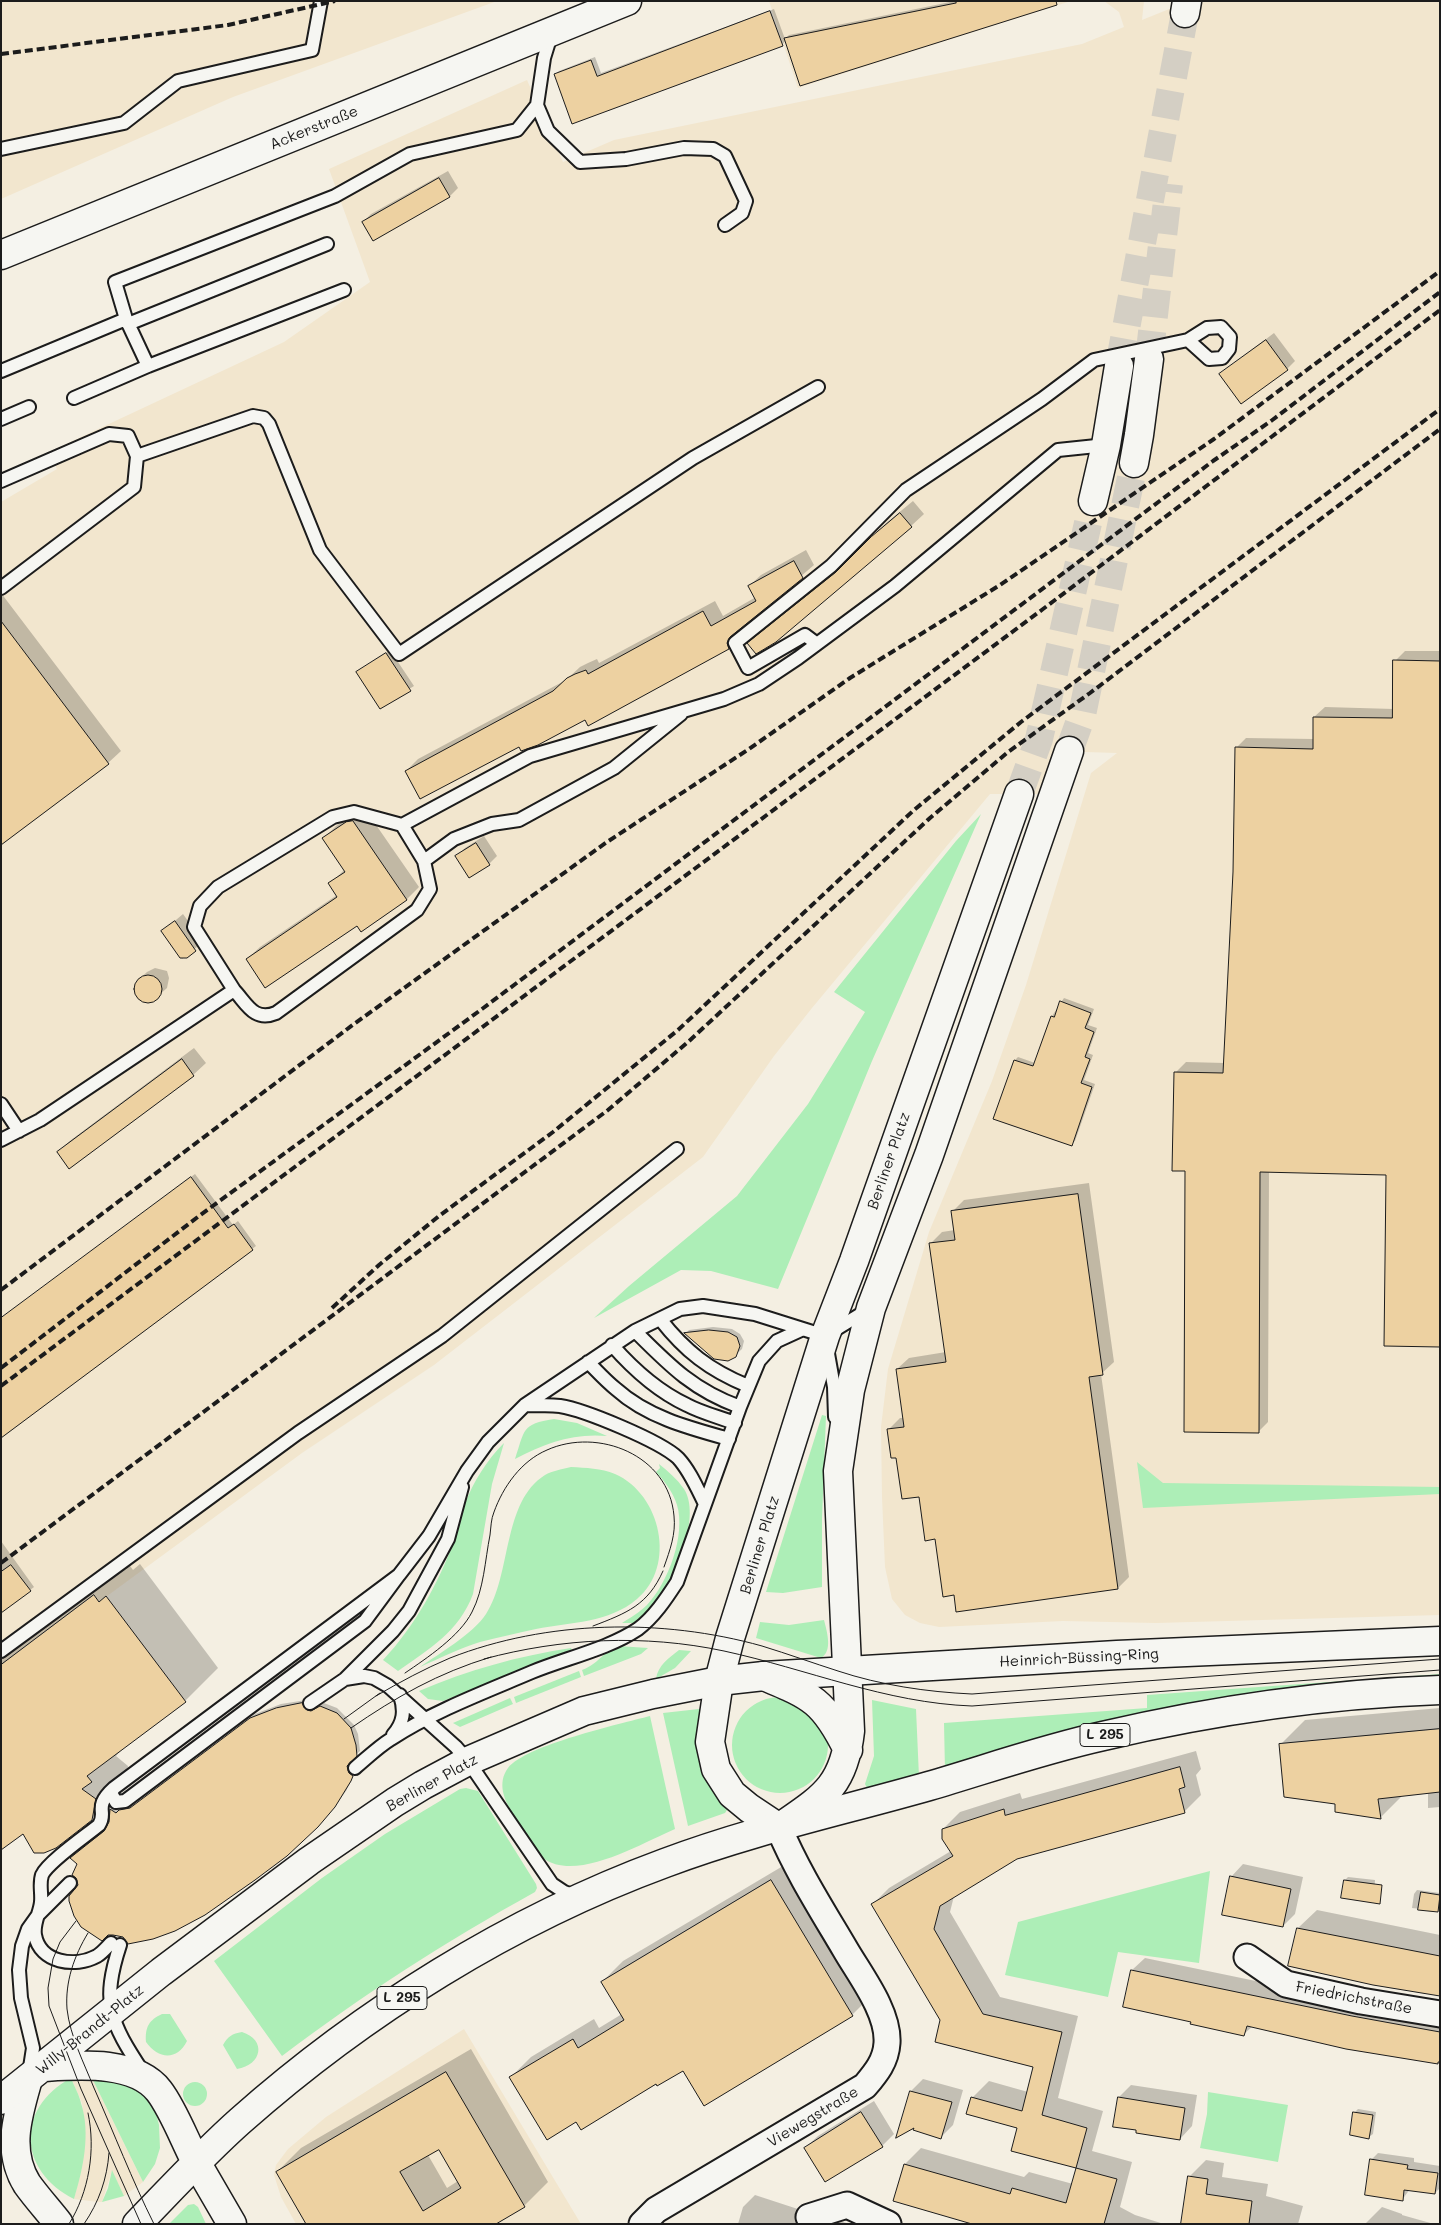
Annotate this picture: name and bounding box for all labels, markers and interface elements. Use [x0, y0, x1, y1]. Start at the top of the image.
street label: Ackerstraße [267, 102, 361, 154]
street label: Berliner Platz [864, 1110, 914, 1212]
street label: Berliner Platz [737, 1494, 783, 1596]
street label: Heinrich-Büssing-Ring [999, 1645, 1159, 1671]
road number: L 295 [1080, 1724, 1130, 1746]
street label: Berliner Platz [383, 1750, 481, 1816]
street label: Friedrichstraße [1294, 1978, 1414, 2018]
street label: Willy-Brandt-Platz [32, 1981, 148, 2079]
road number: L 295 [377, 1986, 427, 2010]
street label: Viewegstraße [764, 2083, 862, 2151]

